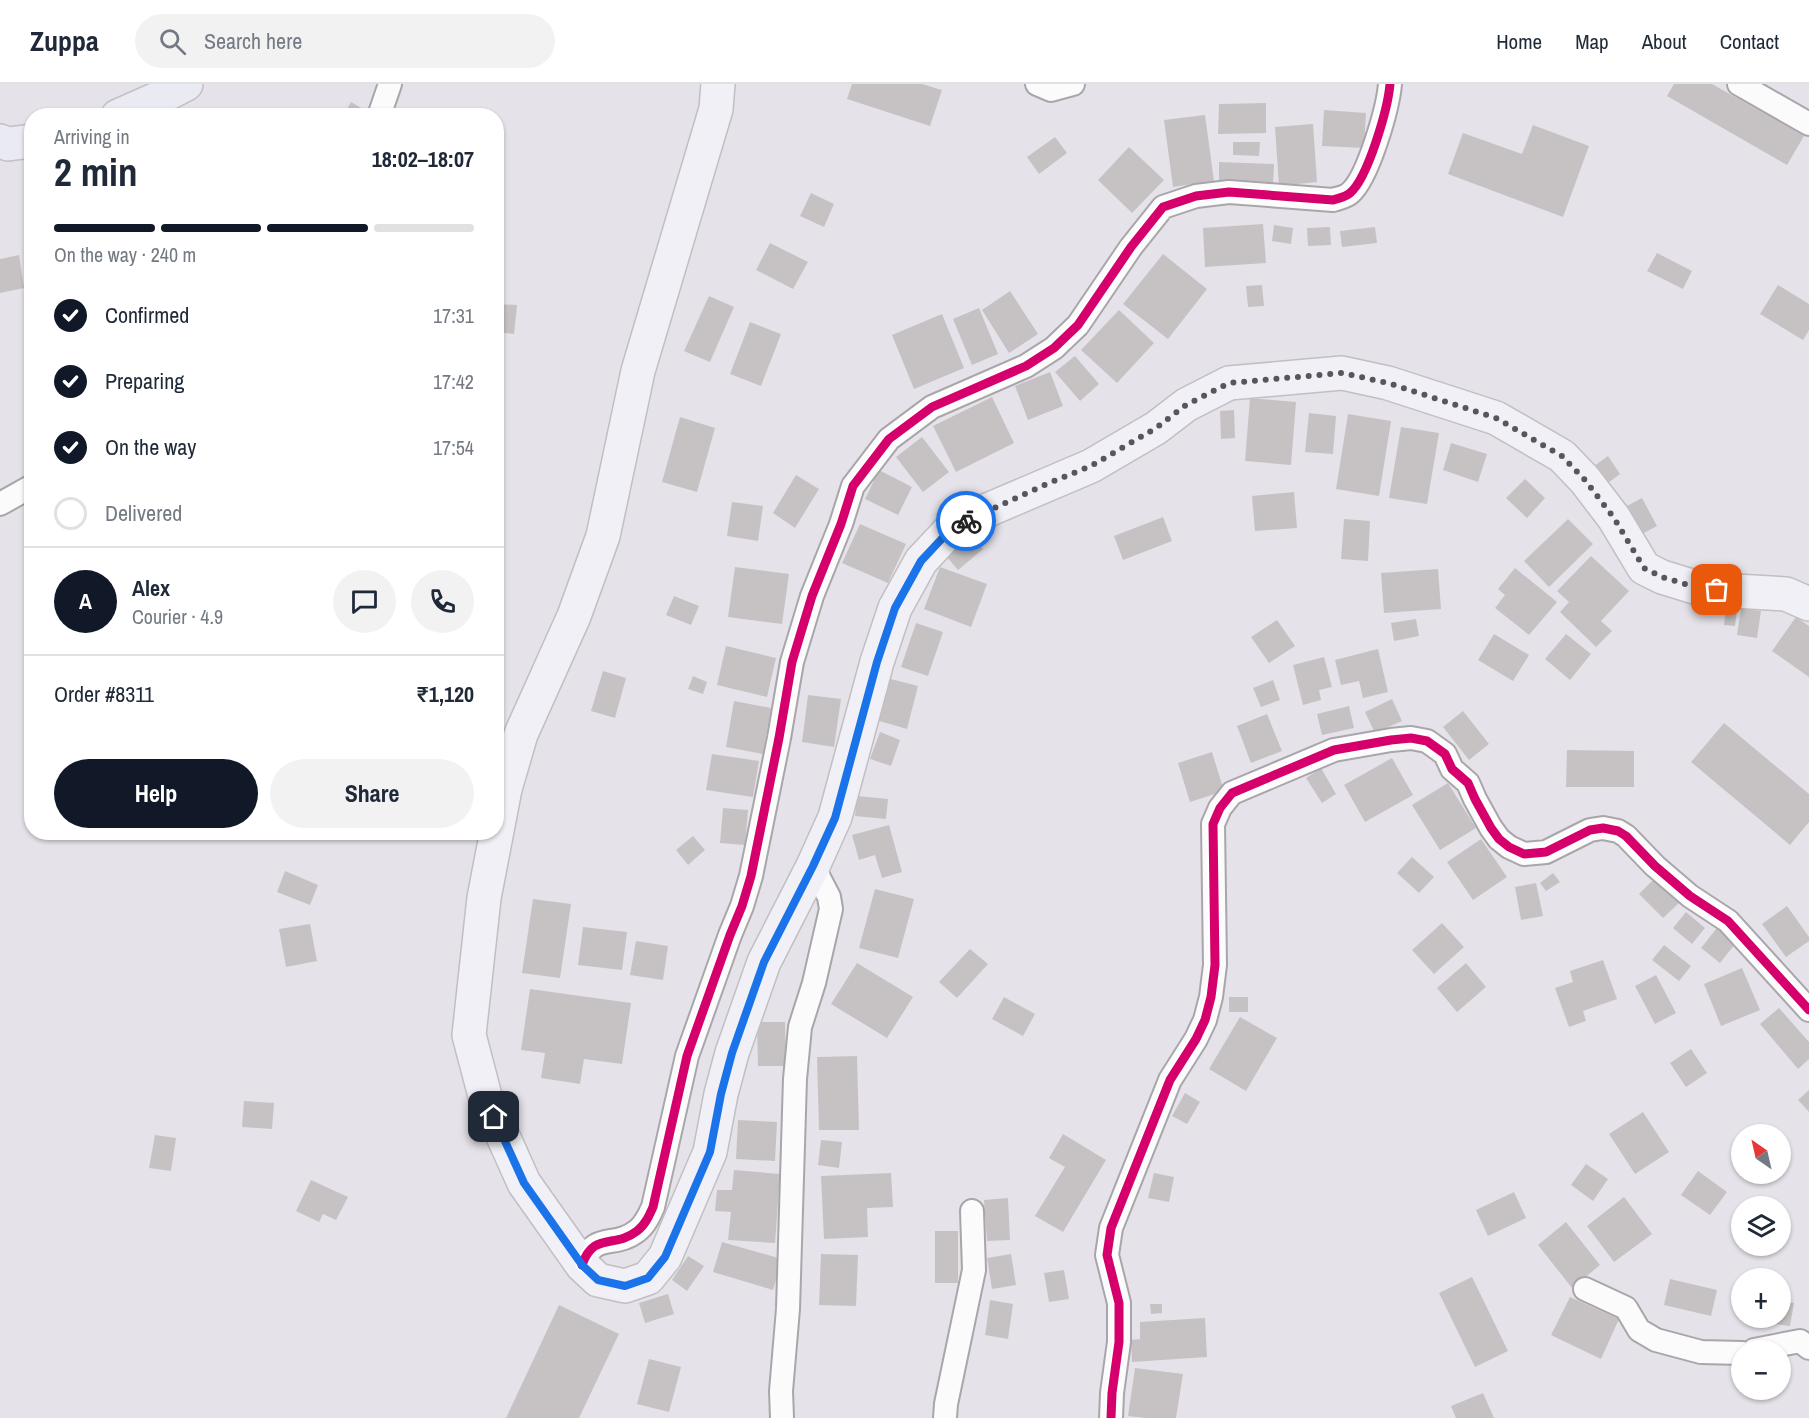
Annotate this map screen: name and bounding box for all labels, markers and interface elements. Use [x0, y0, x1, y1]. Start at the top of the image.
search box [135, 14, 555, 68]
text: Zuppa [30, 22, 99, 60]
icon: search [156, 25, 189, 58]
text: Search here [204, 26, 302, 56]
text: Home [1496, 27, 1542, 56]
text: Map [1575, 27, 1609, 56]
text: About [1642, 27, 1687, 56]
text: Contact [1720, 27, 1779, 56]
text: Arriving in [54, 123, 130, 150]
text: 18:02–18:07 [372, 144, 474, 174]
text: 2 min [54, 146, 138, 198]
text: On the way · 240 m [54, 241, 196, 268]
icon: check [54, 299, 87, 332]
text: Confirmed [105, 300, 189, 330]
text: 17:31 [433, 302, 474, 329]
icon: check [54, 365, 87, 398]
text: Preparing [105, 366, 184, 396]
text: 17:42 [433, 368, 474, 395]
icon: check [54, 431, 87, 464]
text: On the way [105, 432, 196, 462]
text: 17:54 [433, 434, 474, 461]
courier [936, 491, 996, 551]
text: Delivered [105, 498, 182, 528]
icon: bike [950, 505, 983, 538]
pin [1691, 564, 1742, 615]
button: chat [333, 570, 396, 633]
button: phone [411, 570, 474, 633]
text: Alex [132, 573, 170, 603]
icon: bag [1700, 573, 1733, 606]
text: A [79, 586, 92, 616]
text: Courier · 4.9 [132, 603, 223, 630]
text: Order #8311 [54, 679, 154, 709]
text: ₹1,120 [416, 679, 474, 709]
button: Help [54, 759, 258, 828]
button: Share [270, 759, 474, 828]
pin [468, 1091, 519, 1142]
icon: home [477, 1100, 510, 1133]
north arrow [1731, 1124, 1791, 1184]
map controls [1731, 1124, 1791, 1400]
button: layers [1731, 1196, 1791, 1256]
button: + [1731, 1268, 1791, 1328]
button: − [1731, 1340, 1791, 1400]

